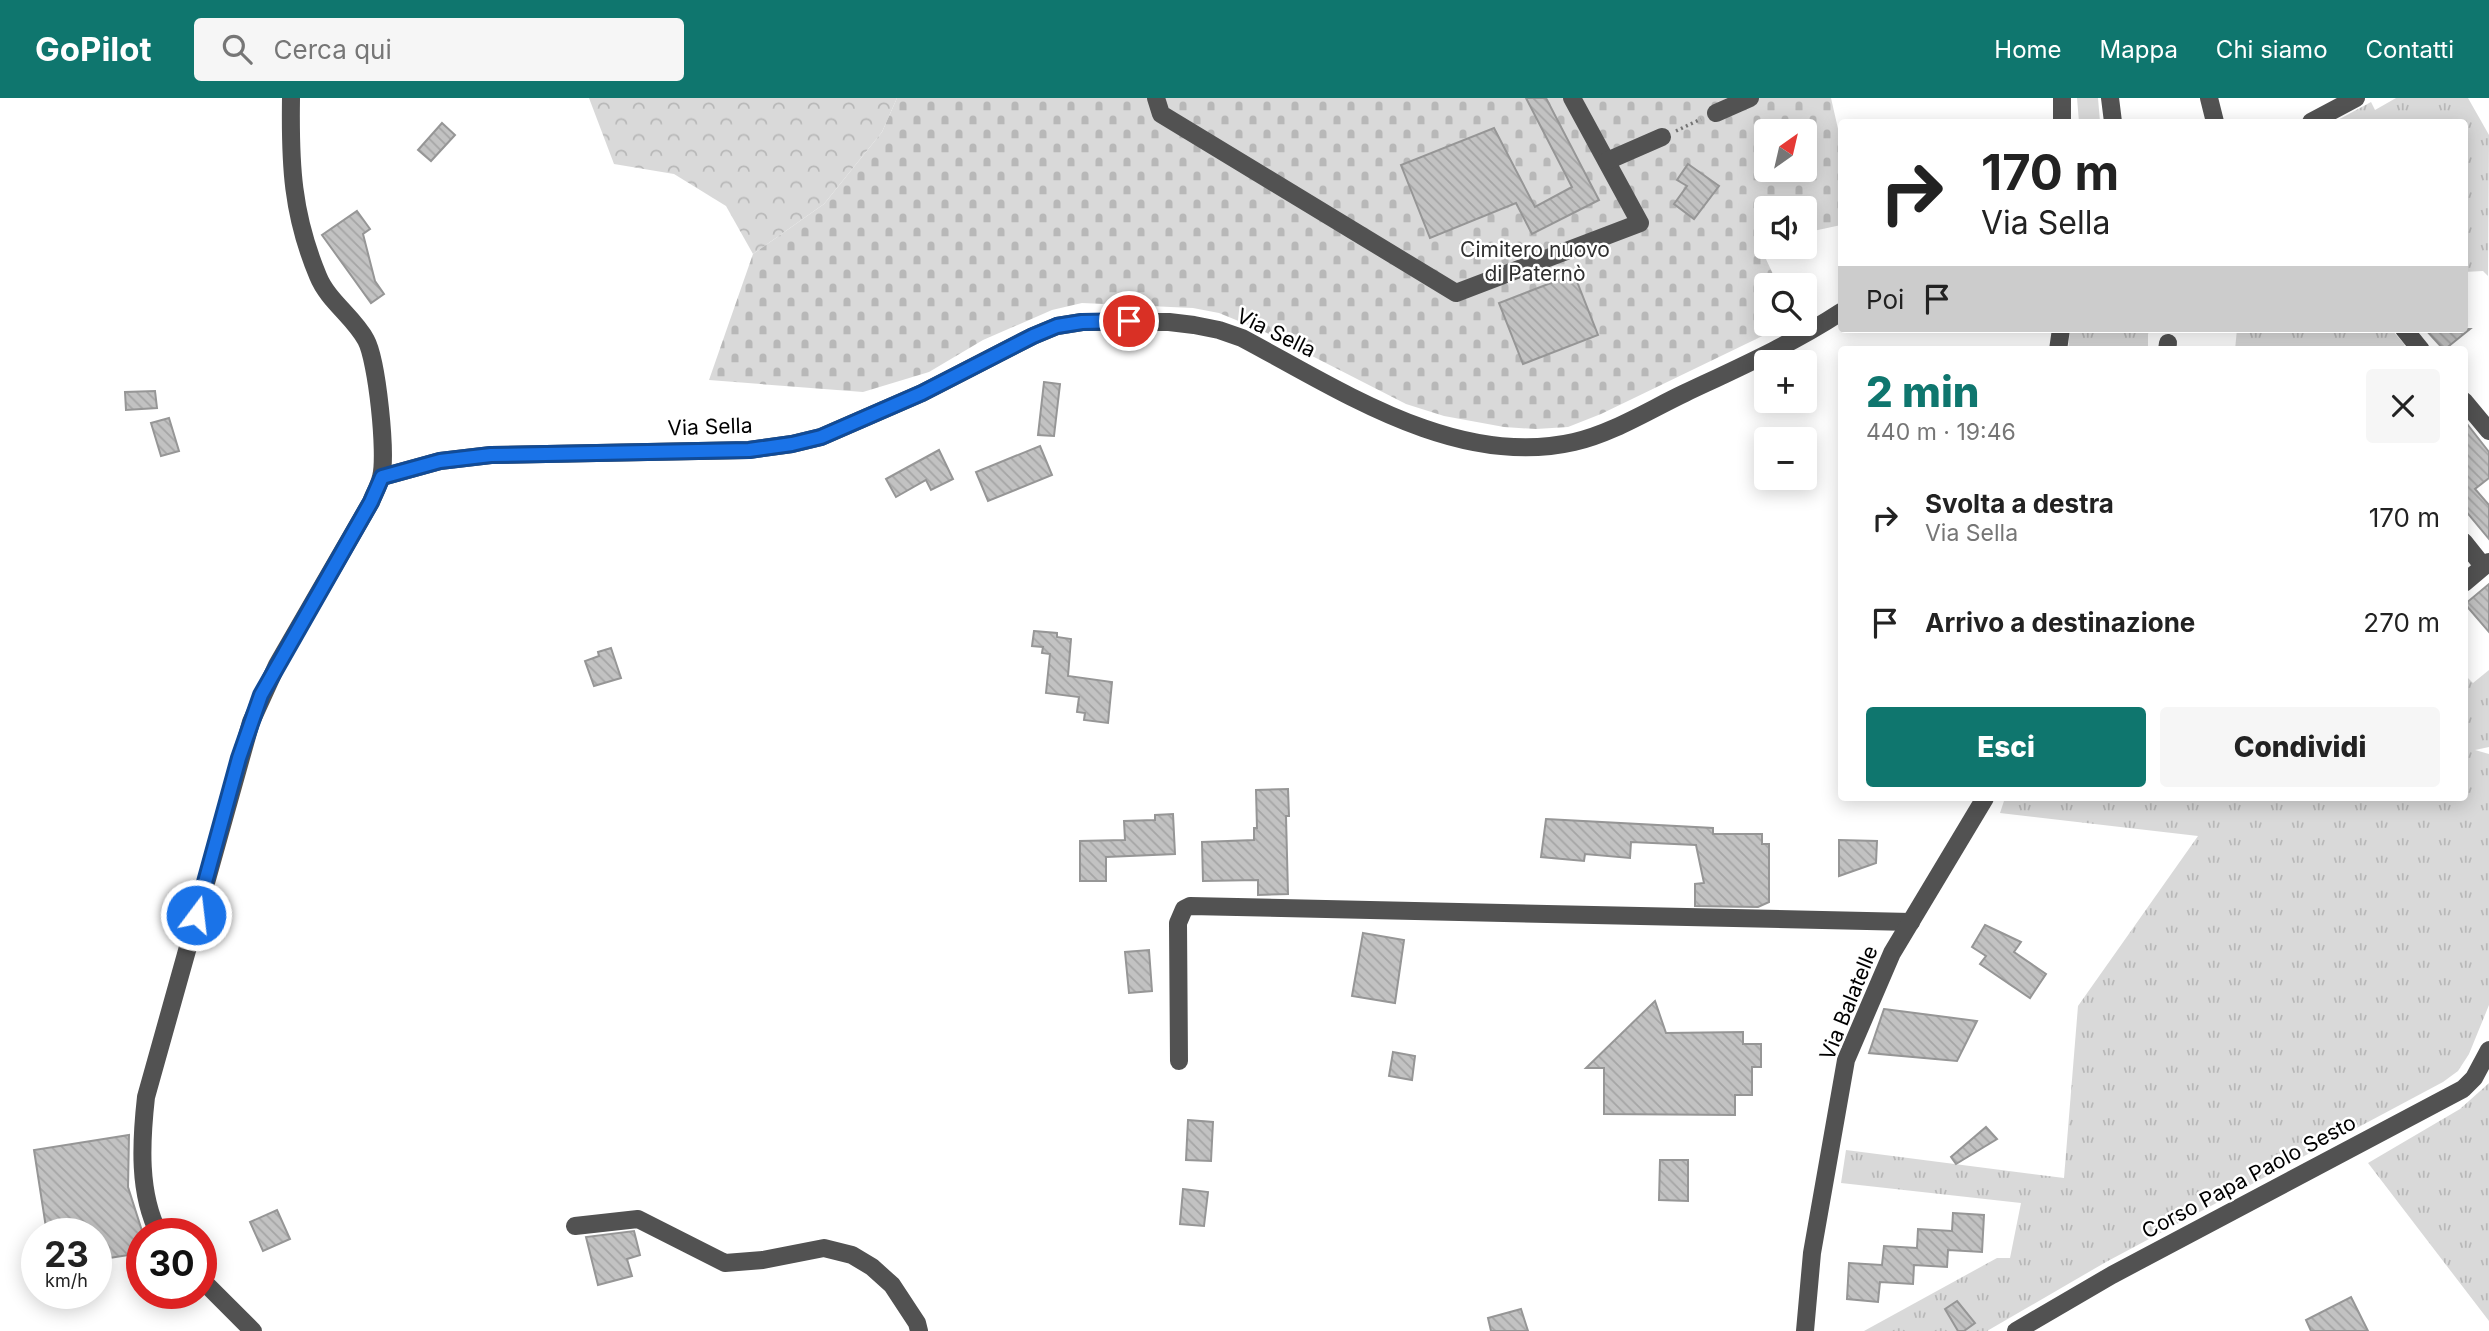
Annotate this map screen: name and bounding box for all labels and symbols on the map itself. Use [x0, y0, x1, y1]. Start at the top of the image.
north arrow [1754, 119, 1816, 182]
park label: Cimitero nuovo di Paternò [1460, 237, 1610, 286]
pin [1099, 291, 1159, 351]
street label: Via Sella [1233, 303, 1320, 362]
street label: Via Sella [667, 413, 753, 440]
position arrow [159, 878, 233, 952]
street label: Via Balatelle [1814, 942, 1883, 1064]
street label: Corso Papa Paolo Sesto [2137, 1109, 2360, 1244]
speed limit sign: 30 [126, 1218, 217, 1309]

